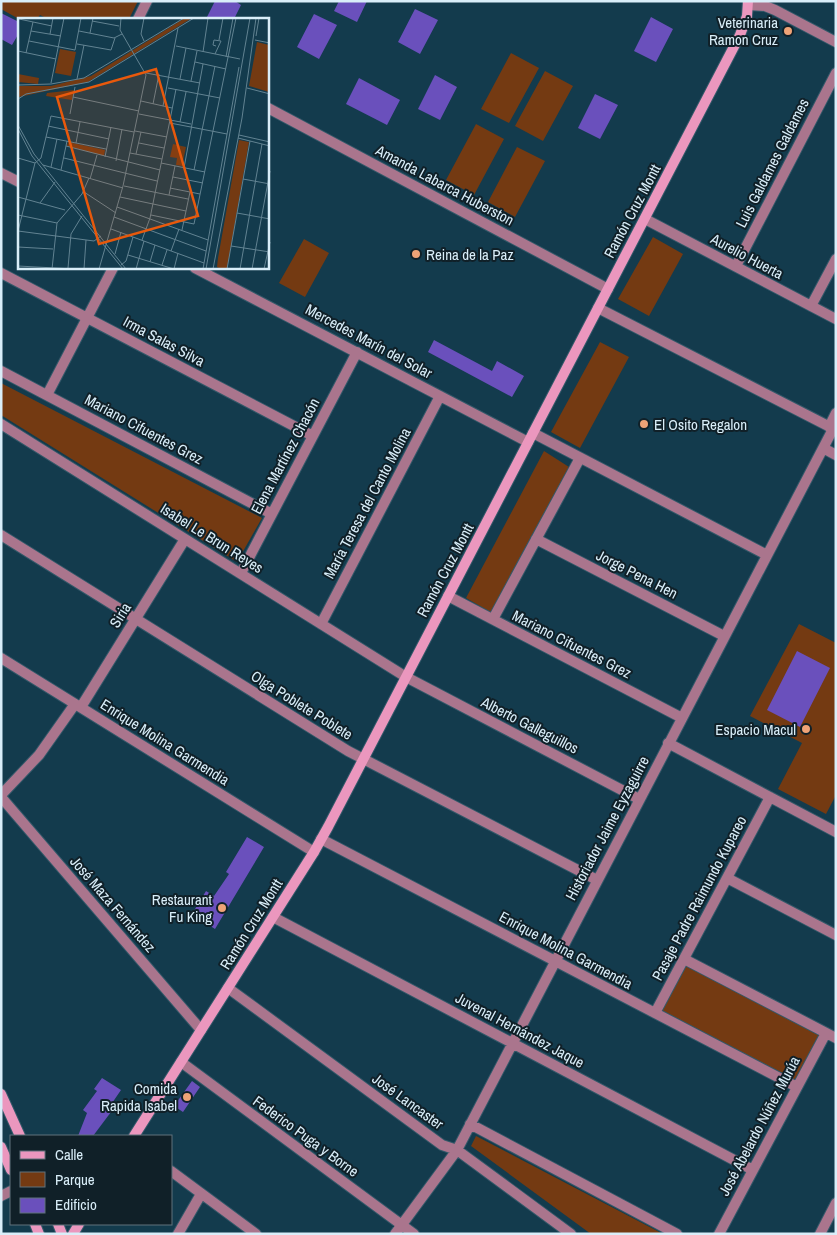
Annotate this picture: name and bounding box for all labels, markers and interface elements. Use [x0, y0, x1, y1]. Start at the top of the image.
place label: Veterinaria Ramon Cruz [709, 12, 778, 50]
inset map [18, 18, 269, 269]
marker: Veterinaria Ramon Cruz [782, 25, 794, 37]
street label: Luis Galdames Galdames [730, 95, 814, 231]
street label: Amanda Labarca Huberston [371, 139, 518, 230]
street label: Ramón Cruz Montt [598, 160, 666, 261]
street label: Aurelio Huerta [706, 228, 787, 284]
place label: Reina de la Paz [426, 244, 514, 265]
marker: Reina de la Paz [410, 248, 422, 260]
street label: Mercedes Marín del Solar [302, 299, 436, 383]
street label: Irma Salas Silva [120, 311, 209, 371]
street label: Mariano Cifuentes Grez [81, 389, 207, 469]
street label: Elena Martínez Chacón [246, 394, 324, 518]
place label: El Osito Regalon [654, 414, 747, 435]
marker: El Osito Regalon [638, 418, 650, 430]
street label: María Teresa del Canto Molina [318, 424, 416, 582]
street label: Isabel Le Brun Reyes [157, 498, 267, 578]
street label: Ramón Cruz Montt [411, 519, 479, 620]
street label: Jorge Pena Hen [593, 544, 681, 604]
street label: Siria [104, 598, 136, 632]
street label: Mariano Cifuentes Grez [509, 605, 635, 683]
street label: Olga Poblete Poblete [247, 665, 357, 745]
street label: Alberto Galleguillos [477, 691, 582, 759]
street label: Enrique Molina Garmendia [97, 694, 234, 790]
place label: Espacio Macul [715, 719, 796, 740]
marker: Espacio Macul [800, 723, 812, 735]
street label: Historiador Jaime Eyzaguirre [560, 752, 654, 904]
street label: Pasaje Padre Raimundo Kupareo [647, 812, 752, 984]
street label: José Maza Fernández [65, 851, 161, 957]
street label: Ramón Cruz Montt [215, 874, 288, 973]
place label: Restaurant Fu King [152, 889, 213, 927]
marker: Restaurant Fu King [216, 902, 228, 914]
street label: Enrique Molina Garmendia [496, 906, 637, 994]
street label: Juvenal Hernández Jaque [452, 987, 588, 1073]
street label: José Abelardo Núñez Murúa [713, 1052, 805, 1199]
street label: José Lancaster [368, 1068, 448, 1134]
place label: Comida Rapida Isabel [101, 1078, 177, 1116]
marker: Comida Rapida Isabel [181, 1091, 193, 1103]
street label: Federico Puga y Borne [249, 1091, 363, 1182]
legend [10, 1135, 172, 1225]
text: Calle [55, 1144, 83, 1165]
text: Parque [55, 1169, 95, 1190]
text: Edificio [55, 1194, 97, 1215]

